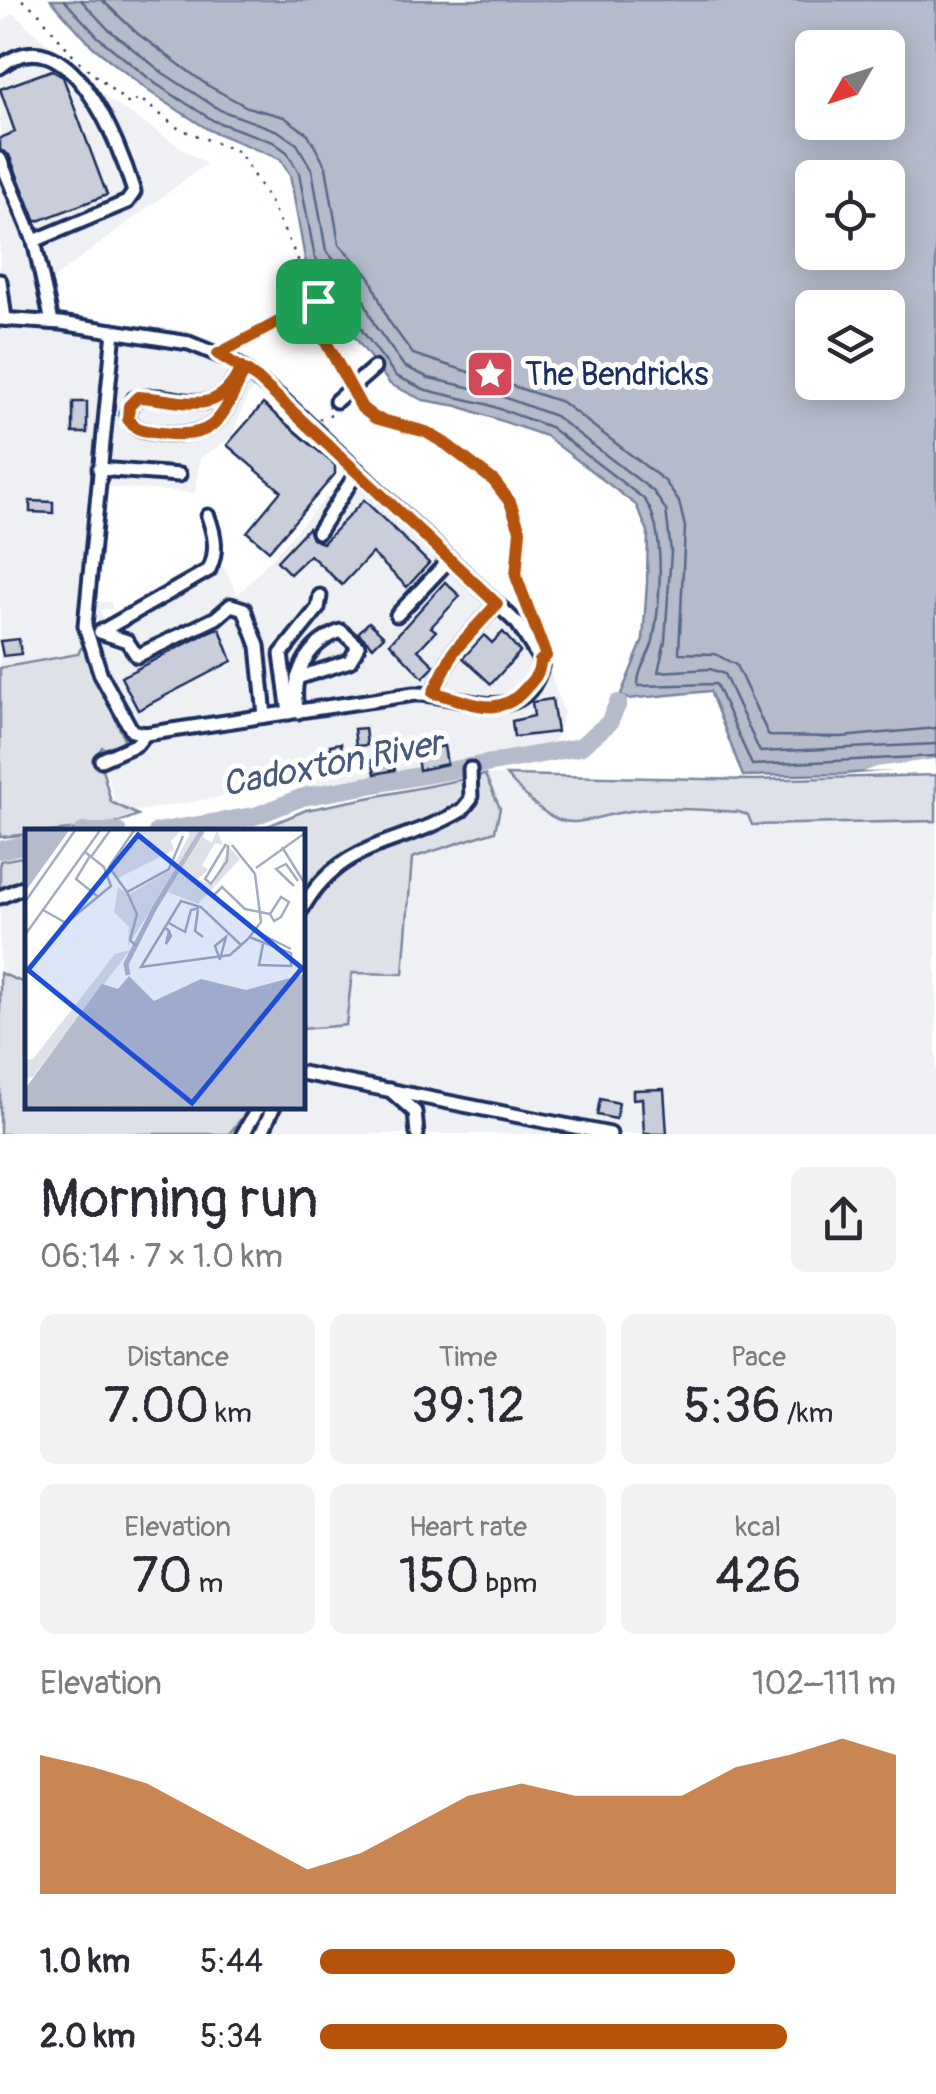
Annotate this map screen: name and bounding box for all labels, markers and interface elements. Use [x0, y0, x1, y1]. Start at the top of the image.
north arrow [795, 30, 905, 140]
map controls [795, 30, 905, 400]
button: locate [795, 160, 905, 270]
pin [276, 259, 361, 344]
icon: arrive [291, 274, 346, 329]
button: layers [795, 290, 905, 400]
place icon: The Bendricks [464, 348, 516, 400]
place label: The Bendricks [525, 355, 709, 395]
water label: Cadoxton River [218, 720, 450, 807]
inset map [25, 829, 305, 1109]
text: Morning run [40, 1165, 318, 1234]
button: share [791, 1167, 896, 1272]
text: 06:14 · 7 × 1.0 km [40, 1237, 283, 1277]
text: Distance [126, 1340, 229, 1375]
text: Time [439, 1340, 497, 1375]
text: Pace [731, 1340, 786, 1375]
text: 7.00 [104, 1375, 209, 1438]
text: 39:12 [411, 1375, 525, 1438]
text: 5:36 [683, 1375, 781, 1438]
text: km [209, 1396, 252, 1431]
text: /km [781, 1396, 833, 1431]
text: Elevation [124, 1510, 231, 1545]
text: Heart rate [409, 1510, 527, 1545]
text: kcal [736, 1510, 781, 1545]
text: 70 [132, 1545, 192, 1608]
text: 150 [399, 1545, 479, 1608]
text: 426 [715, 1545, 801, 1608]
text: m [192, 1566, 223, 1601]
text: bpm [479, 1566, 537, 1601]
text: Elevation [40, 1664, 162, 1704]
text: 102–111 m [752, 1664, 896, 1704]
text: 1.0 km [40, 1942, 130, 1982]
text: 5:44 [200, 1942, 263, 1982]
text: 2.0 km [40, 2017, 135, 2057]
text: 5:34 [200, 2017, 262, 2057]

